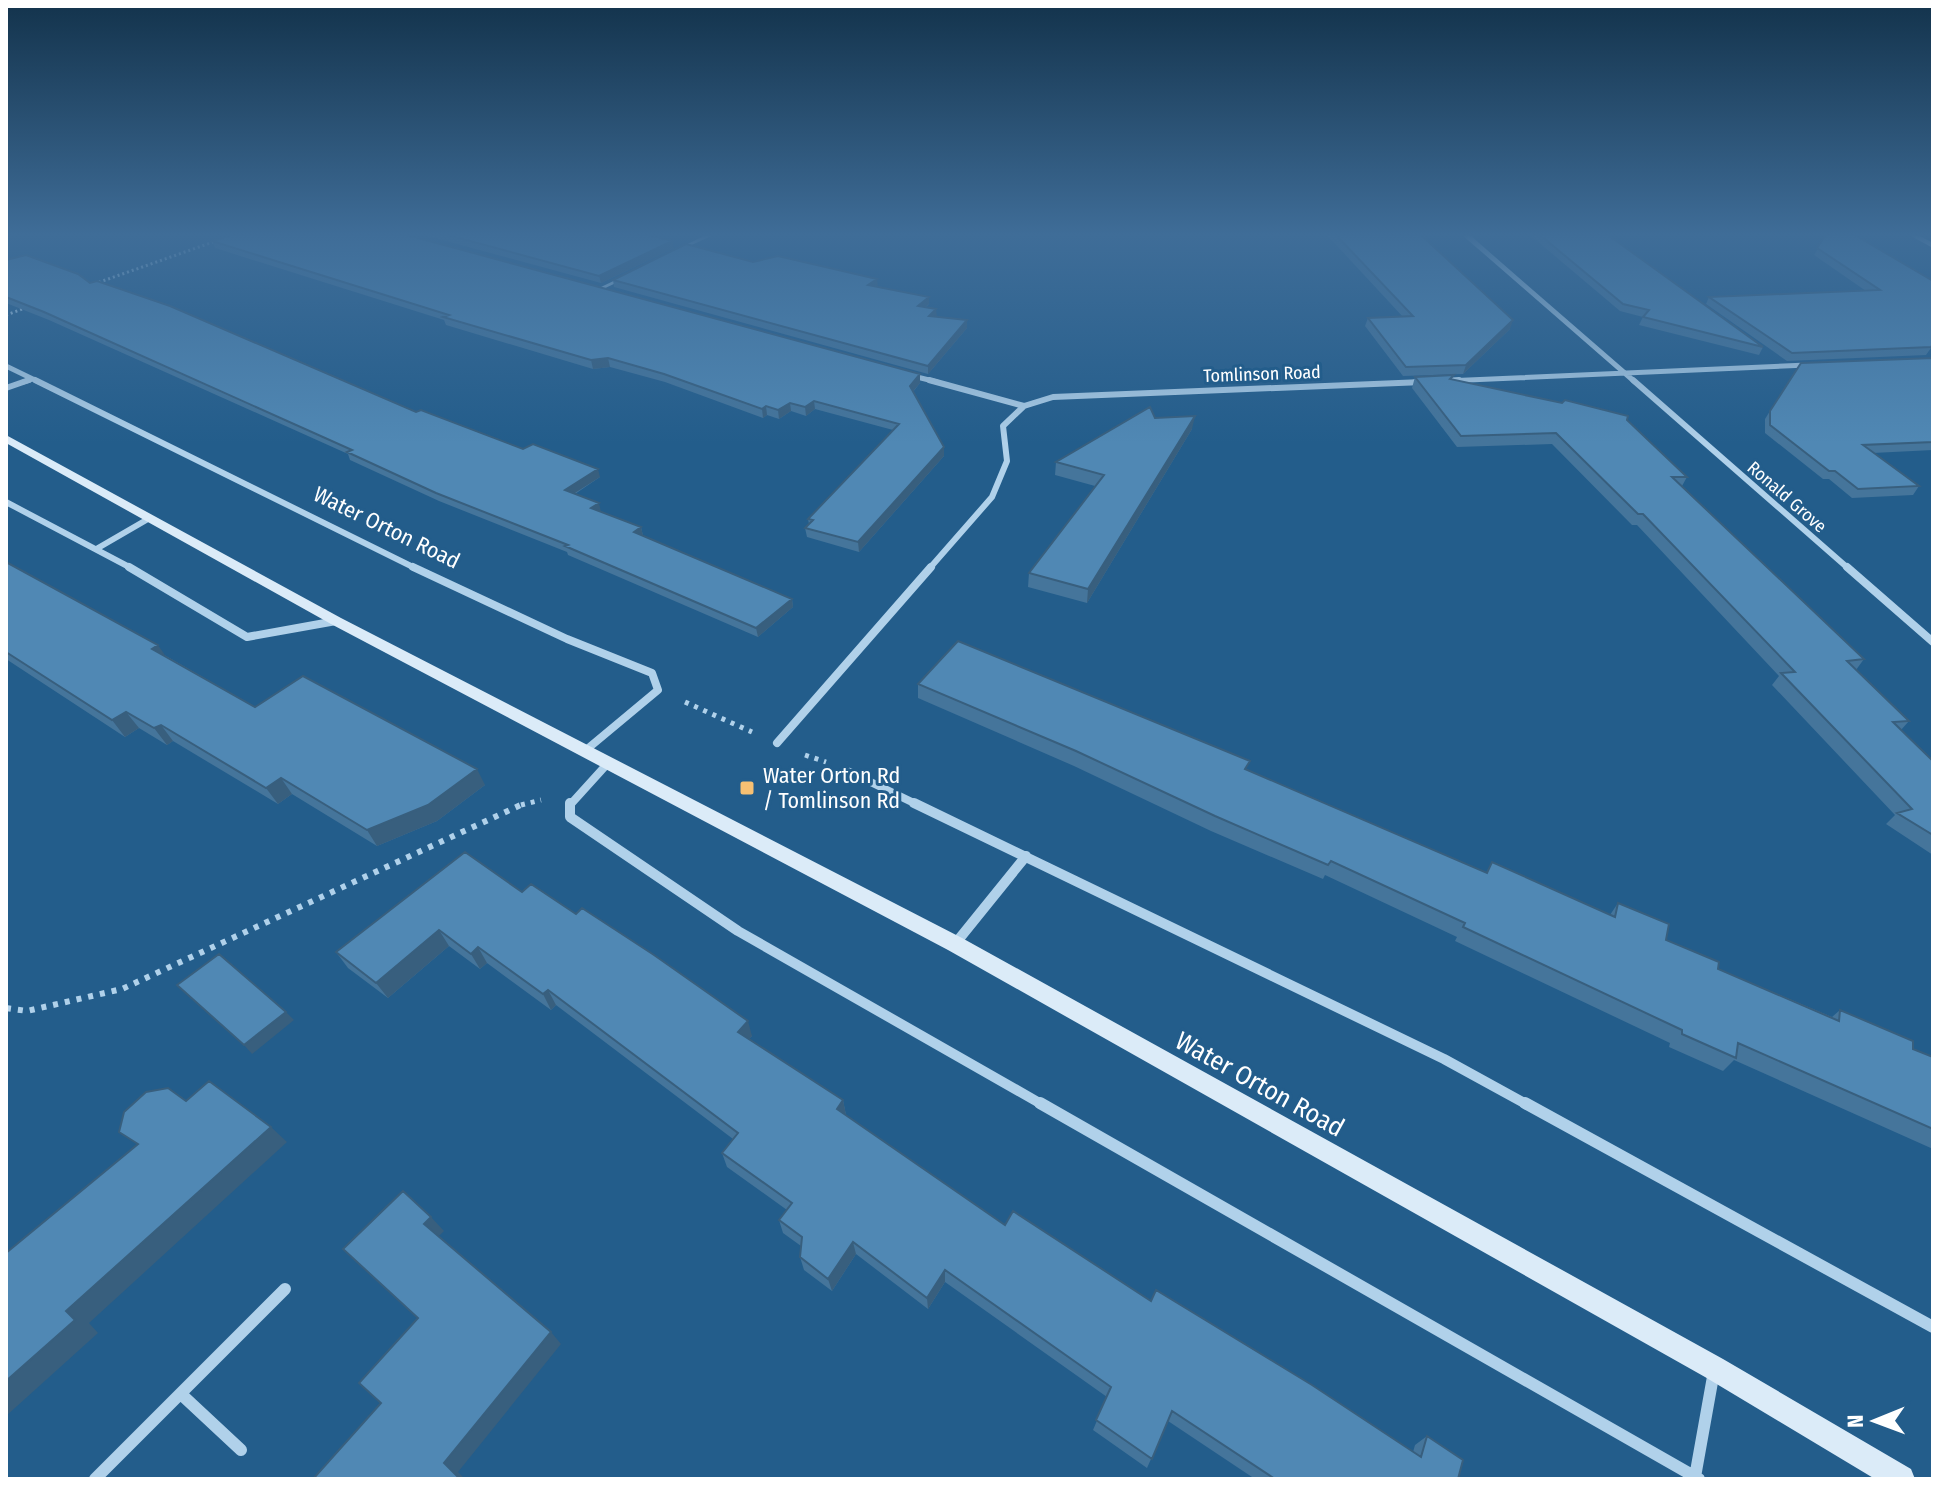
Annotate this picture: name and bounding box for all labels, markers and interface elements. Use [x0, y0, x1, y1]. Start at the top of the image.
street label: Tomlinson Road [1203, 361, 1321, 387]
street label: Ronald Grove [1743, 457, 1831, 538]
street label: Water Orton Road [309, 480, 464, 575]
place label: Water Orton Rd / Tomlinson Rd [763, 762, 900, 814]
marker: Water Orton Rd / Tomlinson Rd [738, 779, 756, 797]
street label: Water Orton Road [1170, 1025, 1350, 1144]
north arrow [1835, 1381, 1915, 1461]
text: N [1842, 1415, 1869, 1428]

